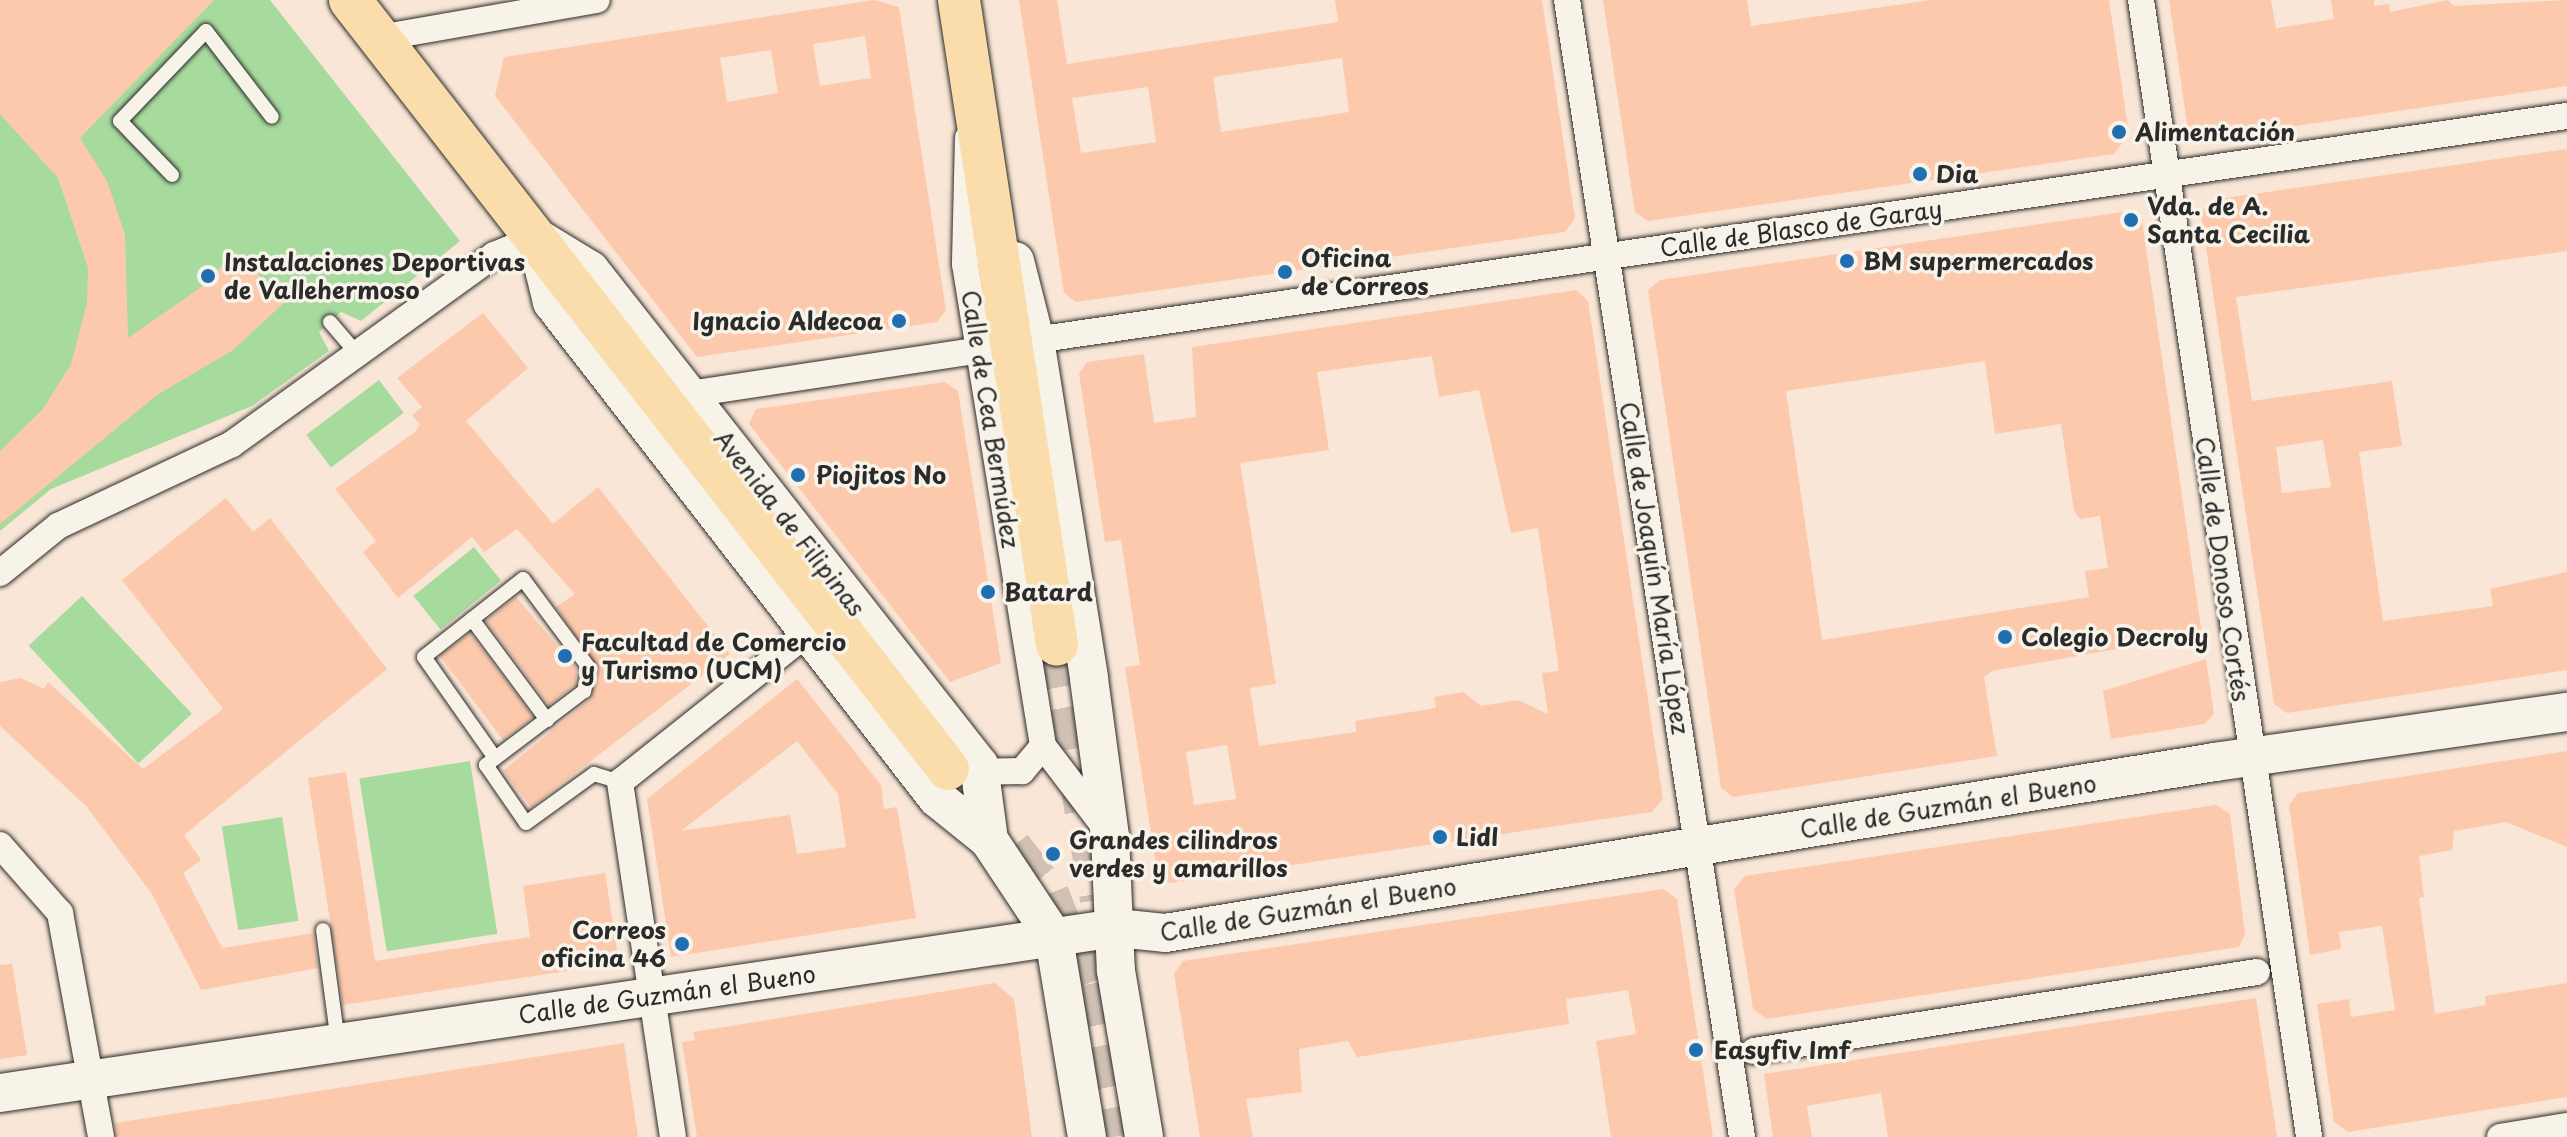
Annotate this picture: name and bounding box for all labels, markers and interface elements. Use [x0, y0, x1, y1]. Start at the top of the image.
place label: Alimentación [2135, 118, 2295, 146]
marker: Alimentación [2110, 123, 2128, 141]
place label: Dia [1936, 160, 1979, 188]
marker: Dia [1911, 165, 1929, 183]
place label: Vda. de A. Santa Cecilia [2147, 192, 2311, 248]
street label: Calle de Blasco de Garay [1656, 194, 1946, 262]
marker: Vda. de A. Santa Cecilia [2122, 211, 2140, 229]
place label: Oficina de Correos [1301, 244, 1431, 300]
place label: BM supermercados [1863, 247, 2093, 275]
place label: Instalaciones Deportivas de Vallehermoso [224, 248, 527, 304]
marker: BM supermercados [1838, 252, 1856, 270]
marker: Oficina de Correos [1276, 263, 1294, 281]
marker: Instalaciones Deportivas de Vallehermoso [199, 267, 217, 285]
street label: Calle de Cea Bermúdez [956, 285, 1026, 553]
place label: Ignacio Aldecoa [692, 307, 883, 335]
marker: Ignacio Aldecoa [890, 312, 908, 330]
street label: Calle de Joaquín María López [1614, 396, 1696, 740]
street label: Avenida de Filipinas [708, 424, 872, 622]
street label: Calle de Donoso Cortés [2190, 434, 2256, 704]
place label: Piojitos No [816, 461, 946, 489]
marker: Piojitos No [787, 464, 809, 486]
place label: Batard [1004, 578, 1093, 606]
marker: Batard [979, 583, 997, 601]
place label: Colegio Decroly [2021, 623, 2209, 651]
place label: Facultad de Comercio y Turismo (UCM) [581, 628, 847, 684]
marker: Colegio Decroly [1996, 628, 2014, 646]
marker: Facultad de Comercio y Turismo (UCM) [556, 647, 574, 665]
street label: Calle de Guzmán el Bueno [1796, 768, 2100, 844]
place label: Lidl [1456, 823, 1498, 851]
place label: Grandes cilindros verdes y amarillos [1069, 826, 1289, 882]
marker: Lidl [1431, 828, 1449, 846]
marker: Grandes cilindros verdes y amarillos [1044, 845, 1062, 863]
street label: Calle de Guzmán el Bueno [1156, 871, 1460, 947]
place label: Correos oficina 46 [540, 916, 666, 972]
marker: Correos oficina 46 [673, 935, 691, 953]
street label: Calle de Guzmán el Bueno [514, 959, 820, 1029]
place label: Easyfiv Imf [1714, 1036, 1852, 1064]
marker: Easyfiv Imf [1685, 1039, 1707, 1061]

